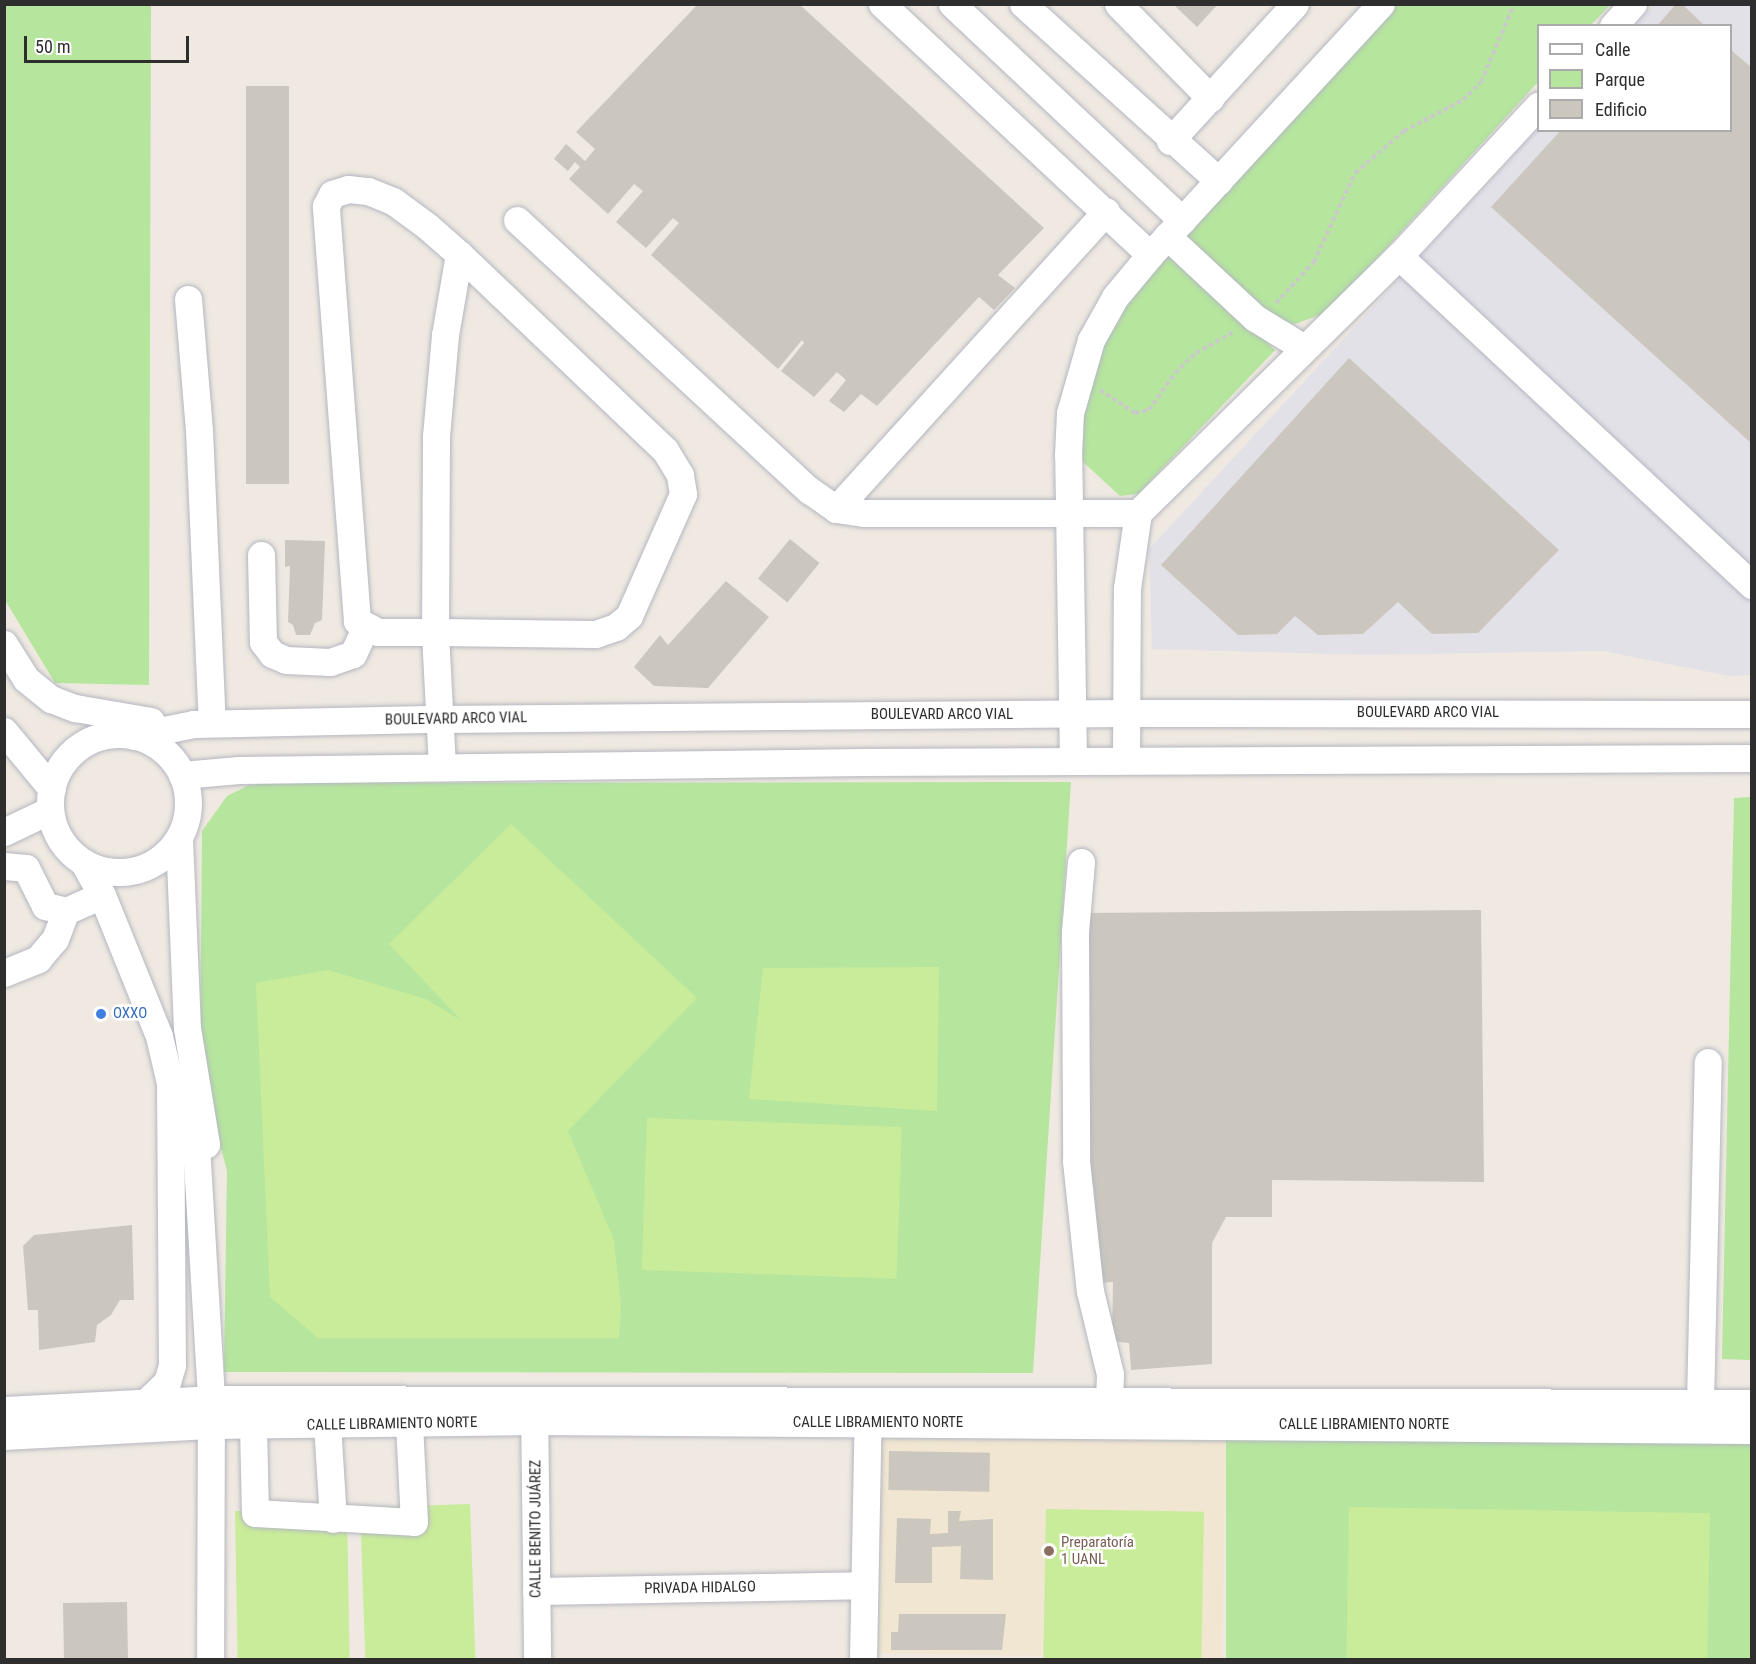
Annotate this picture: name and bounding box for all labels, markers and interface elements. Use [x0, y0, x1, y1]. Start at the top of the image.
scale bar [27, 24, 192, 62]
legend [1537, 24, 1732, 132]
text: 50 m [35, 36, 70, 57]
text: Calle [1595, 39, 1631, 60]
text: Parque [1595, 69, 1645, 90]
text: Edificio [1595, 99, 1647, 120]
street label: BOULEVARD ARCO VIAL [1357, 704, 1499, 722]
street label: BOULEVARD ARCO VIAL [871, 706, 1013, 724]
street label: BOULEVARD ARCO VIAL [385, 709, 527, 729]
place label: OXXO [113, 1005, 147, 1023]
marker: OXXO [94, 1007, 108, 1021]
street label: CALLE LIBRAMIENTO NORTE [307, 1414, 477, 1434]
street label: CALLE LIBRAMIENTO NORTE [793, 1414, 963, 1432]
street label: CALLE LIBRAMIENTO NORTE [1279, 1416, 1449, 1434]
street label: CALLE BENITO JUÁREZ [527, 1460, 545, 1598]
place label: Preparatoría 1 UANL [1061, 1533, 1134, 1568]
marker: Preparatoría 1 UANL [1042, 1544, 1056, 1558]
street label: PRIVADA HIDALGO [644, 1578, 756, 1598]

